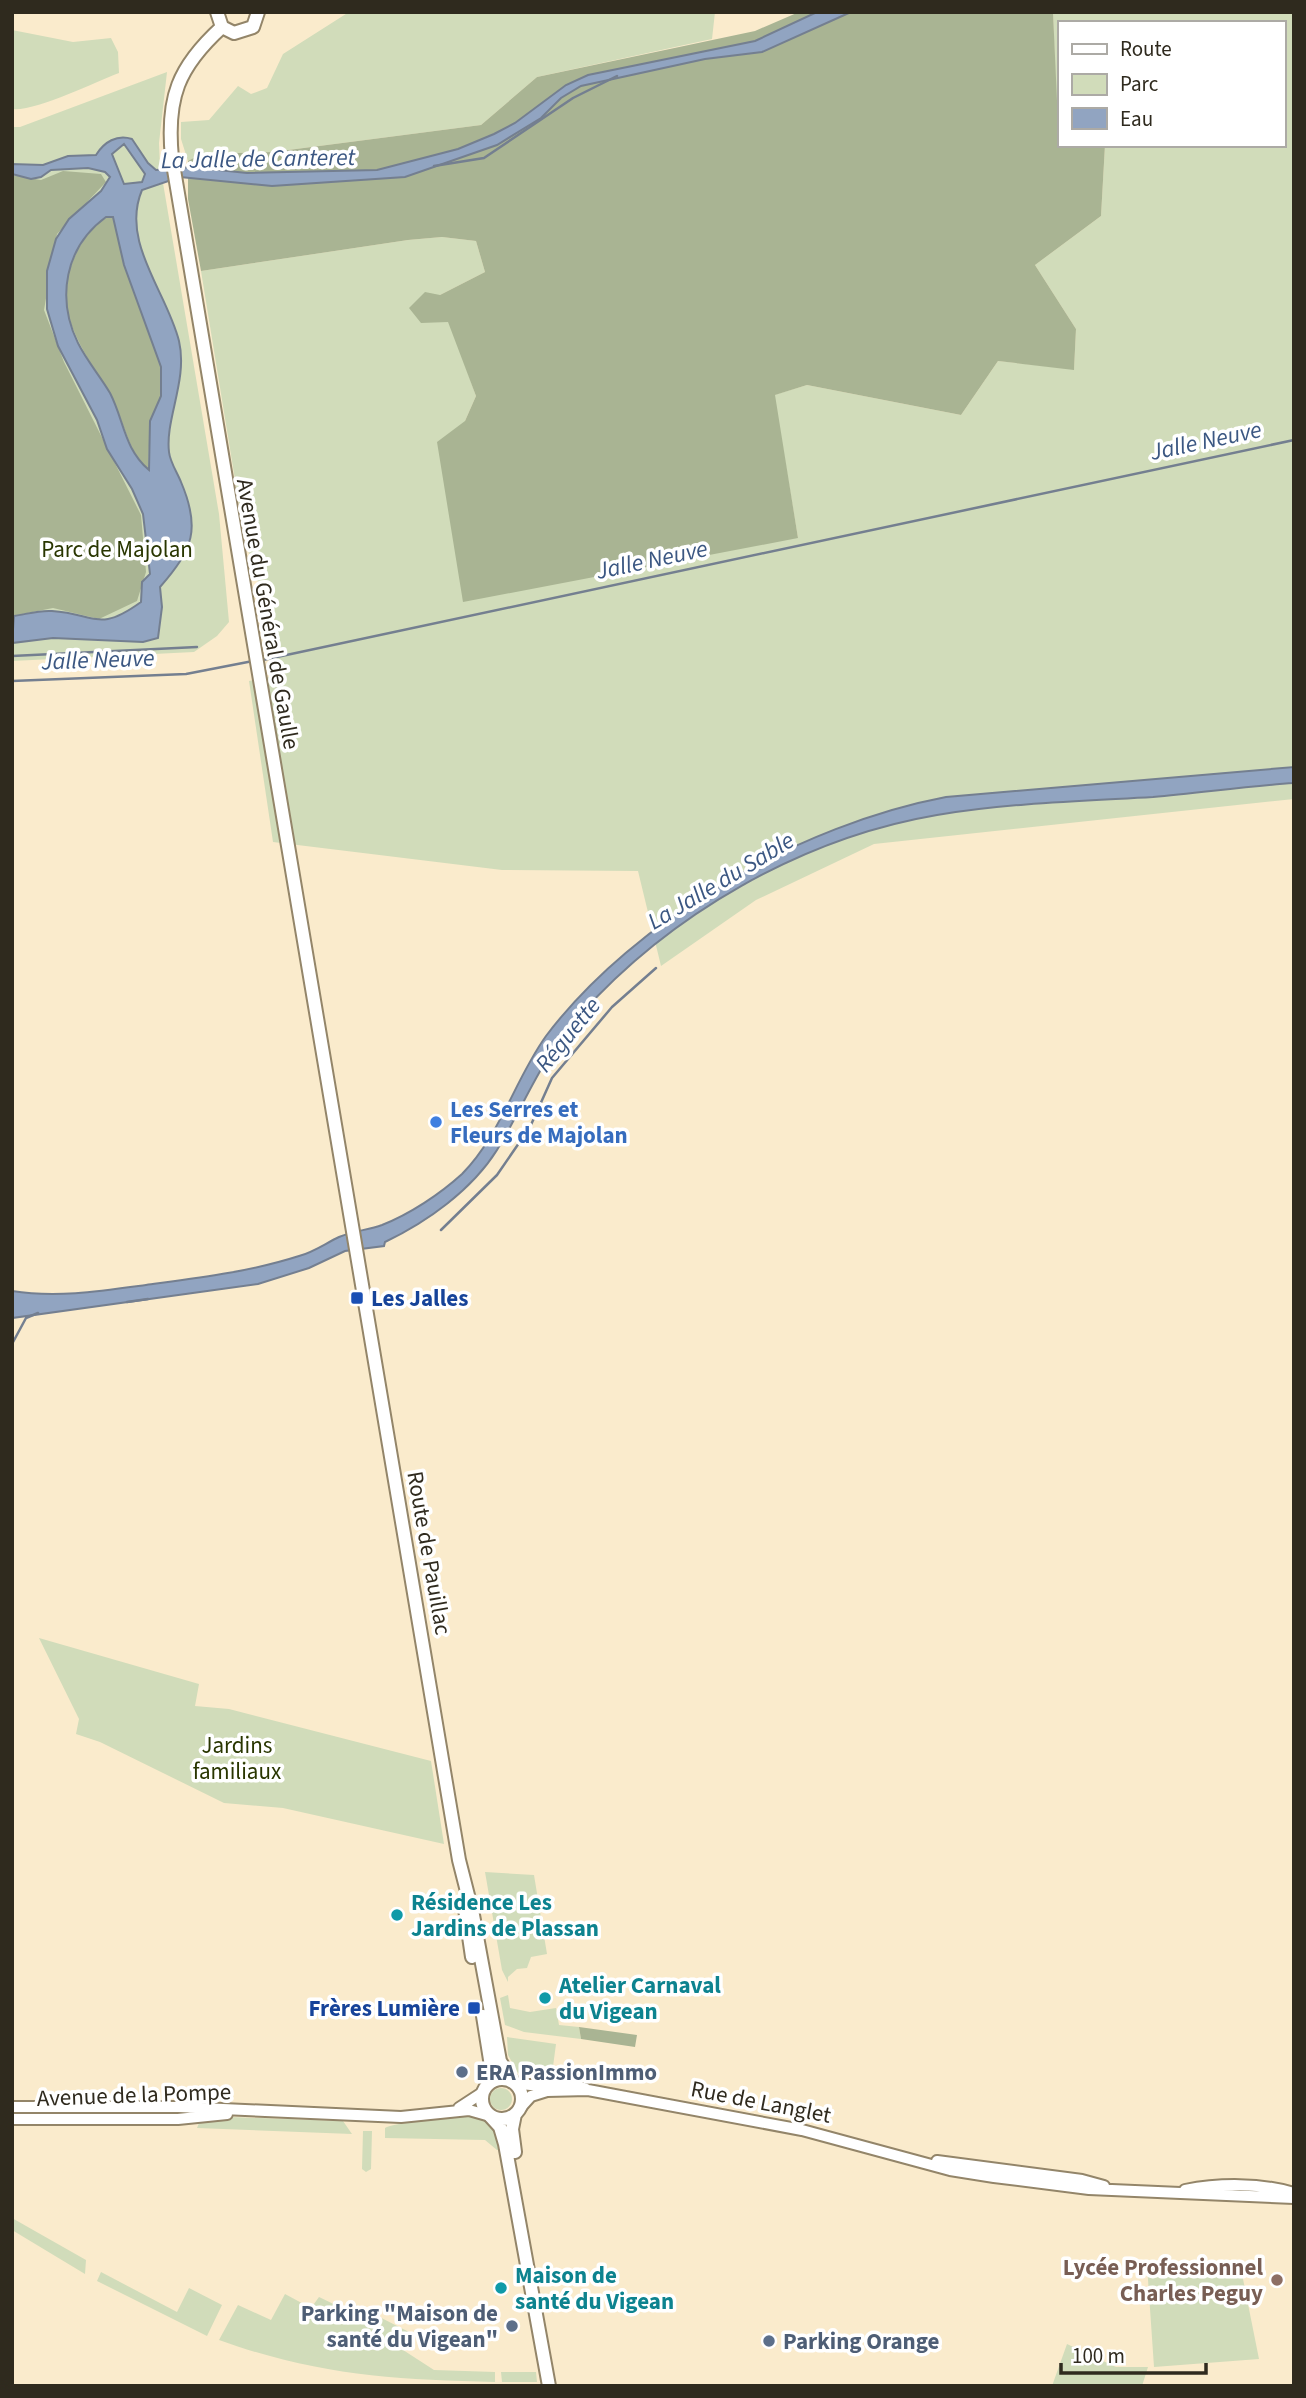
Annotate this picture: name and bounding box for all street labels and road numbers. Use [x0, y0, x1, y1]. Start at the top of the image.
street label: Avenue du Général de Gaulle [228, 476, 308, 752]
street label: Route de Pauillac [398, 1469, 460, 1637]
street label: Rue de Langlet [688, 2072, 834, 2132]
street label: Avenue de la Pompe [36, 2075, 232, 2115]

